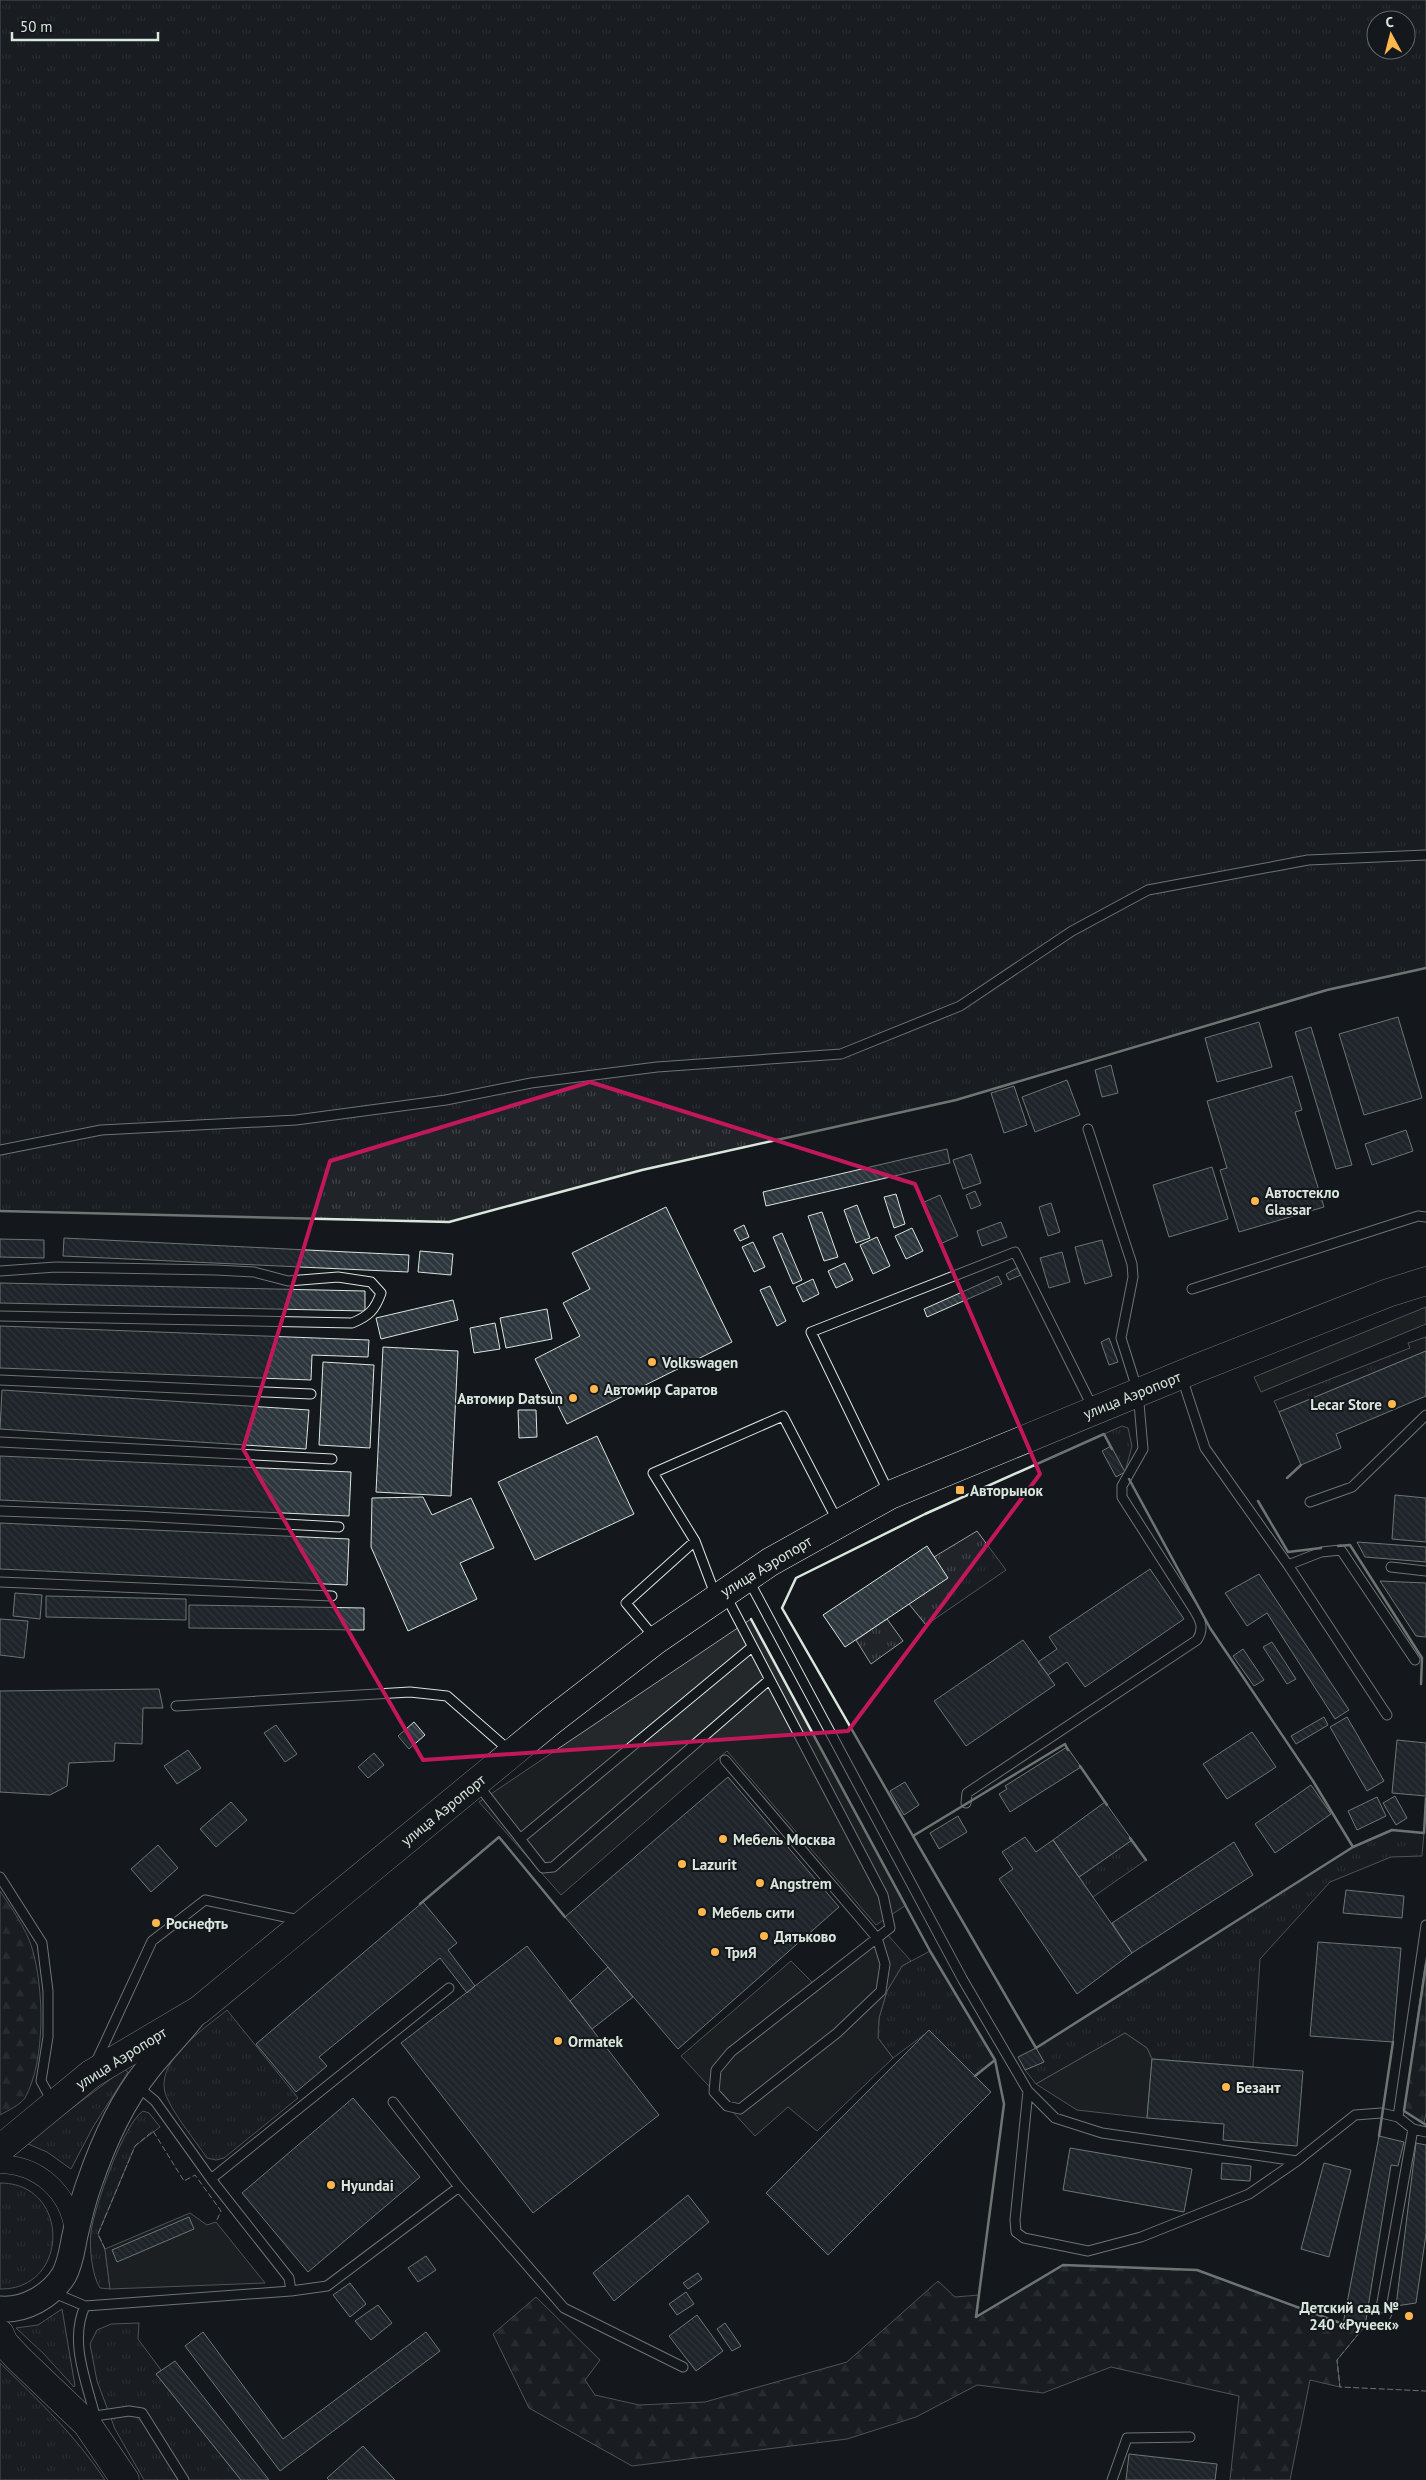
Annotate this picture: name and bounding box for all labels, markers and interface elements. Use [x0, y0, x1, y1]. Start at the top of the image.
scale bar [12, 10, 159, 42]
north arrow [1366, 10, 1416, 60]
text: С [1384, 13, 1395, 32]
text: 50 m [20, 17, 53, 36]
place label: Автостекло Glassar [1265, 1183, 1340, 1219]
marker: Автостекло Glassar [1249, 1195, 1261, 1207]
place label: Volkswagen [661, 1353, 738, 1372]
marker: Volkswagen [646, 1356, 658, 1368]
street label: улица Аэропорт [1080, 1367, 1184, 1423]
place label: Автомир Саратов [604, 1380, 718, 1399]
marker: Автомир Саратов [588, 1383, 600, 1395]
place label: Автомир Datsun [457, 1389, 563, 1408]
marker: Автомир Datsun [567, 1392, 579, 1404]
place label: Lecar Store [1310, 1395, 1382, 1414]
marker: Lecar Store [1386, 1398, 1398, 1410]
place label: Авторынок [970, 1481, 1044, 1500]
marker: Авторынок [954, 1484, 966, 1496]
street label: улица Аэропорт [717, 1531, 815, 1601]
street label: улица Аэропорт [397, 1770, 489, 1850]
place label: Мебель Москва [733, 1830, 835, 1849]
marker: Мебель Москва [717, 1833, 729, 1845]
place label: Lazurit [692, 1855, 737, 1874]
marker: Lazurit [676, 1858, 688, 1870]
place label: Angstrem [770, 1874, 832, 1893]
marker: Angstrem [754, 1877, 766, 1889]
place label: Мебель сити [712, 1903, 795, 1922]
marker: Мебель сити [696, 1906, 708, 1918]
place label: Роснефть [166, 1914, 229, 1933]
marker: Роснефть [150, 1917, 162, 1929]
place label: Дятьково [774, 1927, 836, 1946]
marker: Дятьково [758, 1930, 770, 1942]
place label: ТриЯ [725, 1943, 757, 1962]
marker: ТриЯ [709, 1946, 721, 1958]
street label: улица Аэропорт [72, 2023, 170, 2093]
place label: Ormatek [568, 2032, 624, 2051]
marker: Ormatek [552, 2035, 564, 2047]
place label: Безант [1236, 2078, 1281, 2097]
marker: Безант [1220, 2081, 1232, 2093]
place label: Hyundai [341, 2176, 394, 2195]
marker: Hyundai [325, 2179, 337, 2191]
place label: Детский сад № 240 «Ручеек» [1299, 2298, 1399, 2334]
marker: Детский сад № 240 «Ручеек» [1403, 2310, 1415, 2322]

